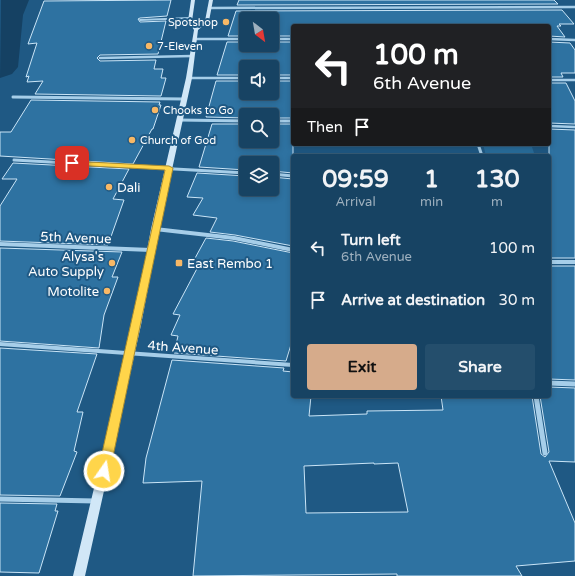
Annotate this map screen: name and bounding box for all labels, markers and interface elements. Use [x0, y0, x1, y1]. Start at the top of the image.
north arrow [239, 12, 279, 52]
map controls [239, 12, 279, 196]
place label: Spotshop [168, 16, 218, 29]
marker: Spotshop [221, 17, 231, 27]
text: 100 m [373, 38, 459, 72]
place label: 7-Eleven [157, 40, 203, 53]
icon: left [307, 40, 359, 92]
marker: 7-Eleven [144, 41, 154, 51]
button: sound [239, 60, 279, 100]
text: 6th Avenue [373, 72, 471, 94]
place label: Chooks to Go [163, 104, 234, 117]
marker: Chooks to Go [150, 105, 160, 115]
button: search [239, 108, 279, 148]
icon: arrive [351, 116, 373, 138]
text: Then [307, 118, 343, 136]
place label: Church of God [140, 134, 216, 147]
marker: Church of God [127, 135, 137, 145]
pin [55, 146, 89, 180]
icon: arrive [61, 152, 83, 174]
button: layers [239, 156, 279, 196]
text: 09:59 [322, 165, 389, 194]
text: 1 [424, 165, 439, 194]
text: 130 [474, 165, 520, 194]
place label: Dali [117, 180, 140, 196]
marker: Dali [104, 182, 114, 192]
text: Arrival [335, 194, 376, 210]
text: min [420, 194, 443, 210]
text: m [491, 194, 503, 210]
street label: 5th Avenue [40, 229, 112, 247]
text: Turn left [341, 231, 401, 249]
icon: left [307, 237, 329, 259]
text: 100 m [489, 239, 535, 257]
place label: Alysa's Auto Supply [28, 249, 104, 280]
text: 6th Avenue [341, 249, 412, 265]
place label: East Rembo 1 [187, 256, 273, 272]
marker: Alysa's Auto Supply [107, 258, 117, 268]
marker: East Rembo 1 [174, 258, 184, 268]
place label: Motolite [47, 284, 99, 300]
marker: Motolite [102, 286, 112, 296]
icon: arrive [307, 289, 329, 311]
text: Arrive at destination [341, 291, 485, 309]
text: 30 m [498, 291, 535, 309]
street label: 4th Avenue [147, 338, 219, 358]
button: Exit [307, 344, 417, 390]
button: Share [425, 344, 535, 390]
position arrow [83, 450, 125, 492]

